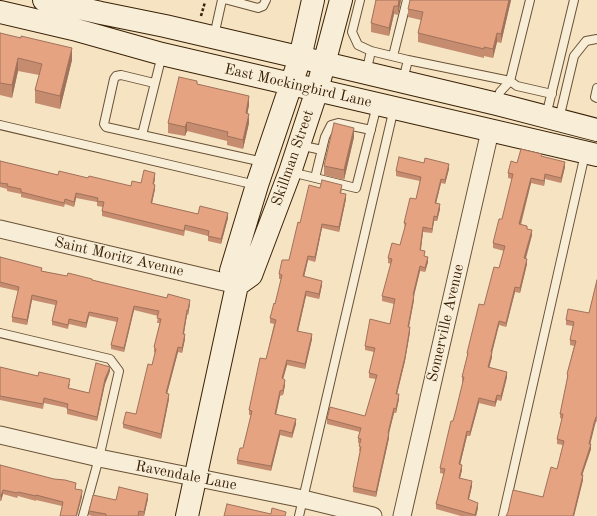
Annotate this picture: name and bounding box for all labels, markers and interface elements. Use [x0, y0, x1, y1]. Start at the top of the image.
street label: East Mockingbird Lane [223, 60, 373, 112]
street label: Skillman Street [268, 108, 318, 208]
street label: Saint Moritz Avenue [53, 233, 185, 281]
street label: Somerville Avenue [424, 262, 468, 384]
street label: Ravendale Lane [134, 457, 238, 495]

